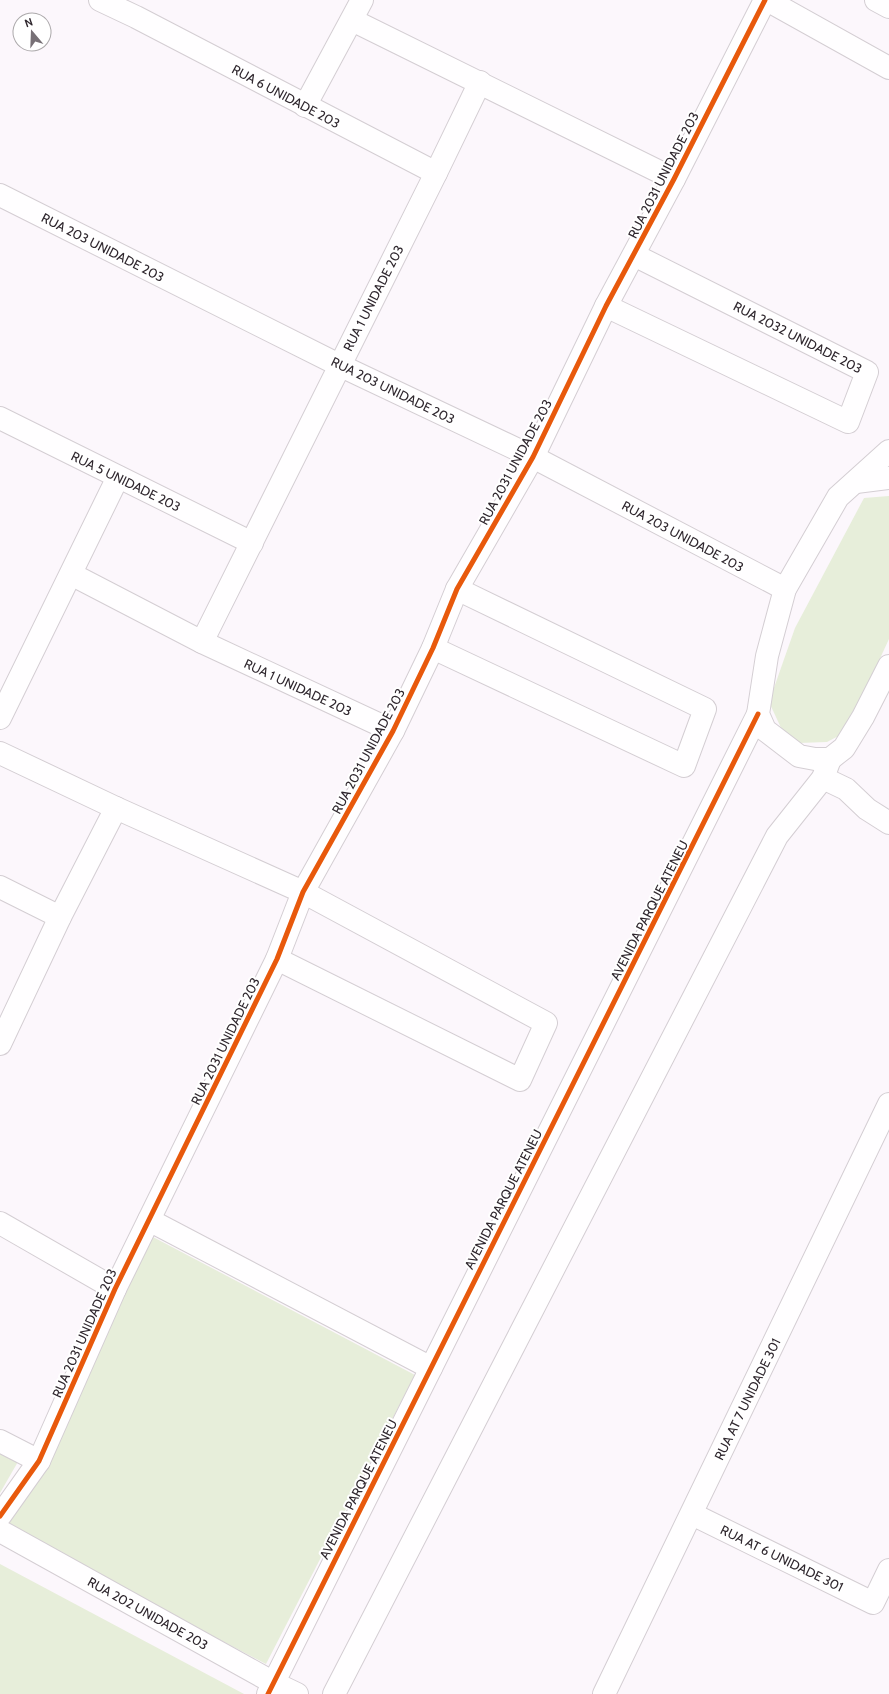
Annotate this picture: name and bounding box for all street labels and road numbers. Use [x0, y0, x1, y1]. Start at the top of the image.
street label: RUA 6 UNIDADE 203 [229, 61, 343, 131]
street label: RUA 2031 UNIDADE 203 [624, 109, 702, 241]
street label: RUA 203 UNIDADE 203 [39, 209, 167, 285]
street label: RUA 1 UNIDADE 203 [339, 242, 407, 354]
street label: RUA 2032 UNIDADE 203 [731, 298, 865, 376]
street label: RUA 203 UNIDADE 203 [329, 353, 457, 427]
street label: RUA 2031 UNIDADE 203 [475, 397, 555, 527]
street label: RUA 5 UNIDADE 203 [69, 448, 183, 514]
street label: RUA 203 UNIDADE 203 [619, 497, 747, 575]
street label: RUA 1 UNIDADE 203 [242, 655, 354, 719]
street label: RUA 2031 UNIDADE 203 [328, 686, 408, 816]
street label: AVENIDA PARQUE ATENEU [607, 837, 691, 983]
street label: RUA 2031 UNIDADE 203 [187, 975, 263, 1107]
street label: AVENIDA PARQUE ATENEU [461, 1126, 545, 1272]
street label: RUA 2031 UNIDADE 203 [48, 1266, 120, 1400]
street label: RUA AT 7 UNIDADE 301 [711, 1335, 783, 1463]
street label: AVENIDA PARQUE ATENEU [316, 1416, 400, 1562]
street label: RUA AT 6 UNIDADE 301 [718, 1521, 846, 1595]
street label: RUA 202 UNIDADE 203 [85, 1573, 211, 1653]

